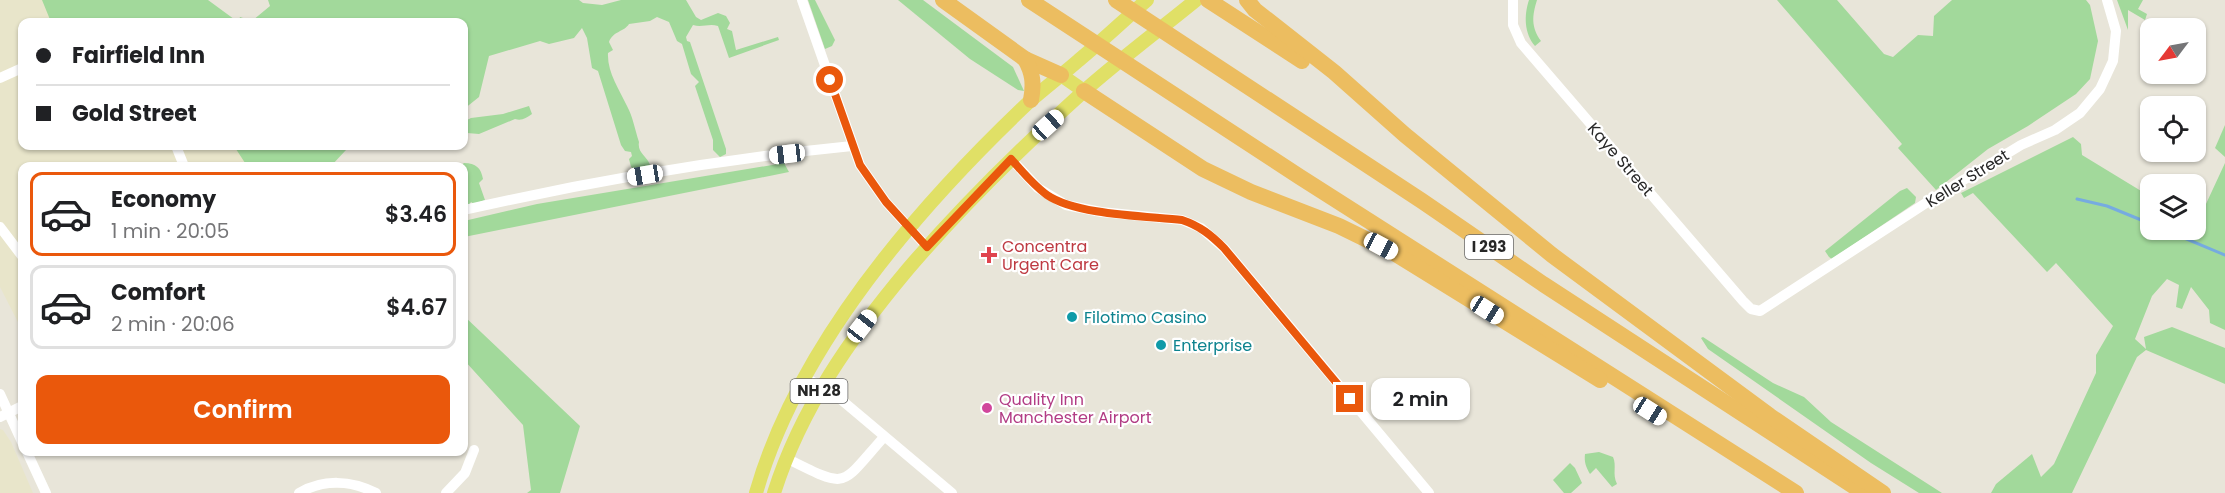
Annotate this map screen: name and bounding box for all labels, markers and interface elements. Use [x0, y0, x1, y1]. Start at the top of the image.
north arrow [2140, 18, 2206, 84]
map controls [2140, 18, 2206, 240]
text: Fairfield Inn [72, 40, 205, 71]
route start [816, 66, 843, 93]
button: locate [2140, 96, 2206, 162]
text: Gold Street [72, 98, 197, 129]
car [1029, 106, 1067, 144]
street label: Kaye Street [1582, 118, 1659, 201]
car [768, 143, 806, 165]
street label: Keller Street [1921, 144, 2014, 213]
car [626, 163, 664, 187]
button: layers [2140, 174, 2206, 240]
text: Economy [111, 184, 216, 215]
icon: car [39, 187, 93, 241]
text: $3.46 [385, 199, 447, 230]
text: 1 min · 20:05 [111, 217, 229, 245]
car [1361, 230, 1401, 262]
place label: Concentra Urgent Care [1002, 235, 1099, 276]
road number: I 293 [1465, 235, 1513, 259]
marker: Concentra Urgent Care [980, 246, 998, 264]
text: Comfort [111, 277, 205, 308]
icon: car [39, 280, 93, 334]
text: $4.67 [386, 292, 447, 323]
car [1467, 293, 1507, 327]
car [844, 306, 880, 346]
place label: Filotimo Casino [1084, 306, 1207, 329]
text: 2 min · 20:06 [111, 310, 235, 338]
marker: Filotimo Casino [1065, 310, 1079, 324]
place label: Enterprise [1173, 334, 1252, 357]
marker: Enterprise [1154, 338, 1168, 352]
button: Confirm [36, 375, 450, 444]
callout: 2 min [1371, 378, 1470, 420]
road number: NH 28 [790, 379, 848, 403]
route end [1336, 385, 1363, 412]
text: 2 min [1393, 385, 1448, 413]
place label: Quality Inn Manchester Airport [999, 388, 1152, 429]
car [1630, 394, 1670, 428]
marker: Quality Inn Manchester Airport [980, 401, 994, 415]

